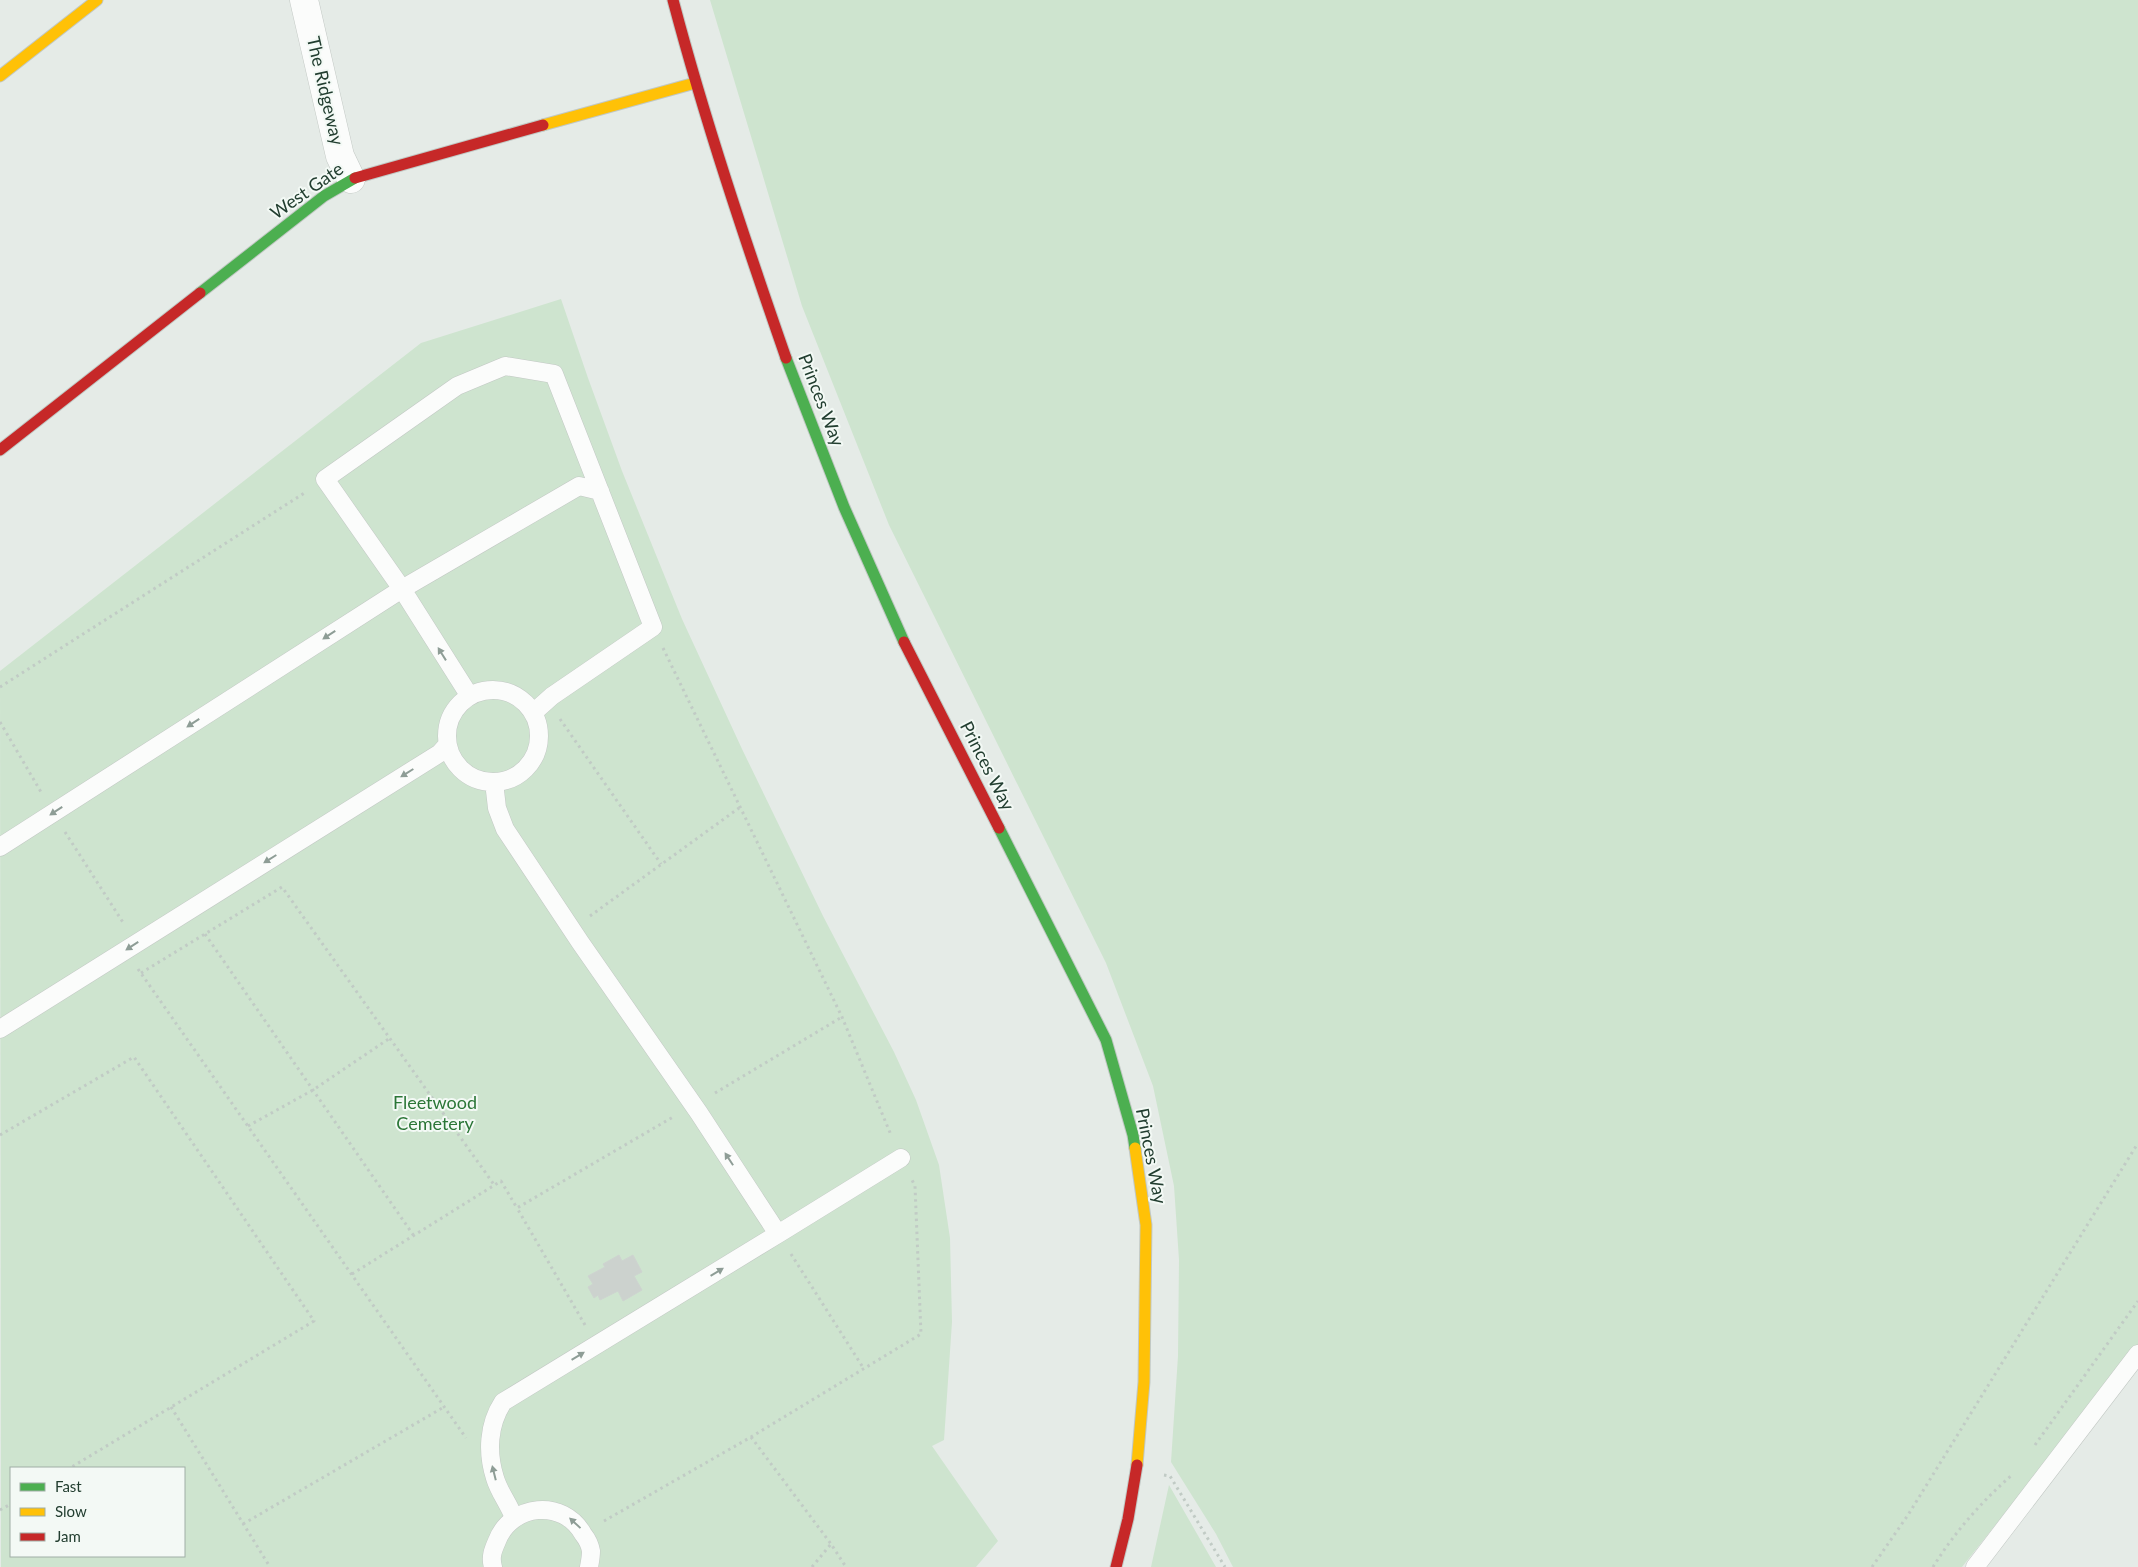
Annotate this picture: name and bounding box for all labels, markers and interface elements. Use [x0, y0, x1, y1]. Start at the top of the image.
street label: The Ridgeway [303, 34, 349, 148]
street label: West Gate [266, 157, 347, 223]
street label: Princes Way [794, 350, 850, 450]
one-way arrow [323, 631, 336, 640]
one-way arrow [438, 647, 447, 661]
street label: Princes Way [956, 717, 1020, 815]
one-way arrow [186, 718, 199, 728]
one-way arrow [401, 768, 414, 778]
one-way arrow [49, 806, 62, 815]
one-way arrow [263, 855, 276, 864]
one-way arrow [125, 941, 139, 951]
park label: Fleetwood Cemetery [393, 1091, 477, 1134]
street label: Princes Way [1132, 1106, 1172, 1206]
one-way arrow [724, 1152, 733, 1165]
one-way arrow [710, 1267, 723, 1276]
one-way arrow [572, 1352, 585, 1361]
one-way arrow [490, 1466, 498, 1481]
legend [10, 1467, 185, 1557]
text: Fast [55, 1477, 82, 1495]
text: Slow [55, 1502, 87, 1520]
one-way arrow [568, 1518, 581, 1529]
text: Jam [55, 1527, 81, 1545]

